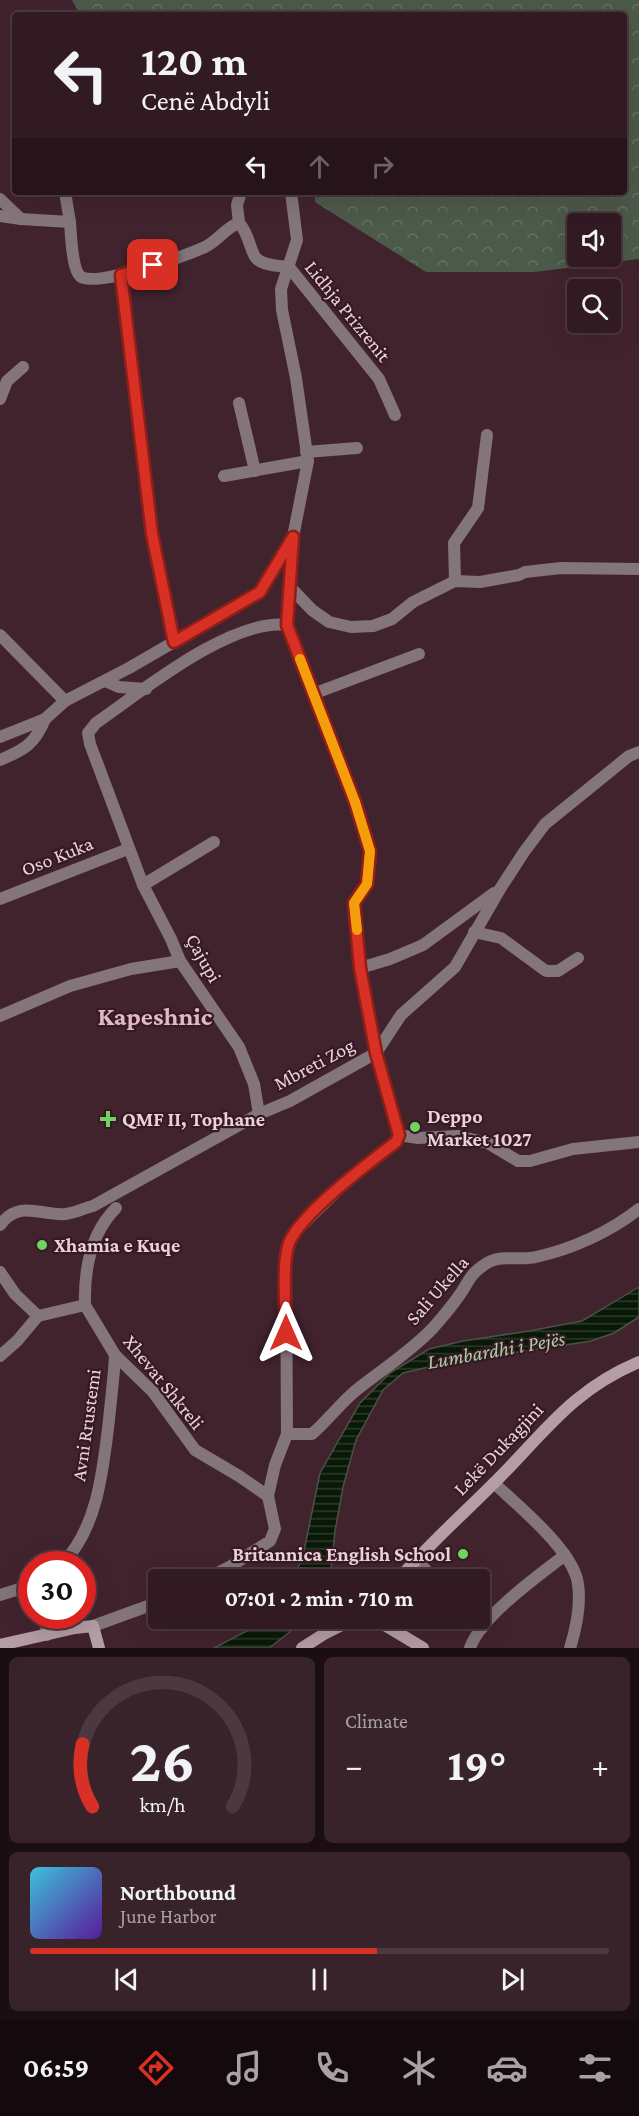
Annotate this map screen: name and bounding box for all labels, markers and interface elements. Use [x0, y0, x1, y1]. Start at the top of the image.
icon: left [42, 36, 120, 114]
text: 120 m [141, 37, 247, 84]
text: Cenë Abdyli [141, 86, 270, 116]
icon: left [240, 150, 273, 183]
icon: ahead [303, 150, 336, 183]
icon: right [366, 150, 399, 183]
map controls [567, 213, 621, 333]
button: sound [567, 213, 621, 267]
pin [127, 239, 178, 290]
icon: arrive [136, 248, 169, 281]
street label: Lidhja Prizrenit [300, 256, 396, 367]
button: search [567, 279, 621, 333]
street label: Oso Kuka [18, 832, 96, 880]
street label: Çajupi [181, 930, 226, 987]
district label: Kapeshnic [97, 1002, 213, 1031]
street label: Mbreti Zog [270, 1033, 359, 1095]
place label: Deppo Market 1027 [427, 1105, 532, 1150]
place label: QMF II, Tophane [122, 1108, 265, 1130]
marker: QMF II, Tophane [99, 1110, 117, 1128]
marker: Deppo Market 1027 [408, 1120, 422, 1134]
place label: Xhamia e Kuqe [54, 1234, 180, 1256]
marker: Xhamia e Kuqe [35, 1238, 49, 1252]
street label: Sali Ukella [401, 1251, 473, 1329]
position arrow [254, 1301, 318, 1365]
water label: Lumbardhi i Pejës [425, 1326, 567, 1374]
street label: Xhevat Shkreli [119, 1330, 209, 1434]
street label: Avni Rrustemi [67, 1367, 105, 1483]
street label: Lekë Dukagjini [449, 1398, 548, 1500]
place label: Britannica English School [232, 1543, 451, 1565]
marker: Britannica English School [456, 1547, 470, 1561]
speed limit sign: 30 [18, 1551, 96, 1629]
text: 07:01 · 2 min · 710 m [225, 1586, 413, 1611]
text: Climate [345, 1710, 408, 1732]
text: 26 [129, 1725, 195, 1794]
text: 19° [448, 1740, 506, 1790]
text: − [345, 1747, 362, 1784]
text: + [592, 1747, 609, 1784]
text: km/h [139, 1793, 186, 1817]
text: Northbound [120, 1880, 236, 1905]
text: June Harbor [120, 1905, 217, 1927]
icon: previous [110, 1963, 143, 1996]
icon: pause [303, 1963, 336, 1996]
icon: next [496, 1963, 529, 1996]
icon: directions [135, 2047, 177, 2089]
icon: music [223, 2047, 265, 2089]
icon: phone [311, 2047, 353, 2089]
icon: climate [398, 2047, 440, 2089]
icon: car [486, 2047, 528, 2089]
icon: filters [574, 2047, 616, 2089]
text: 06:59 [23, 2053, 89, 2083]

